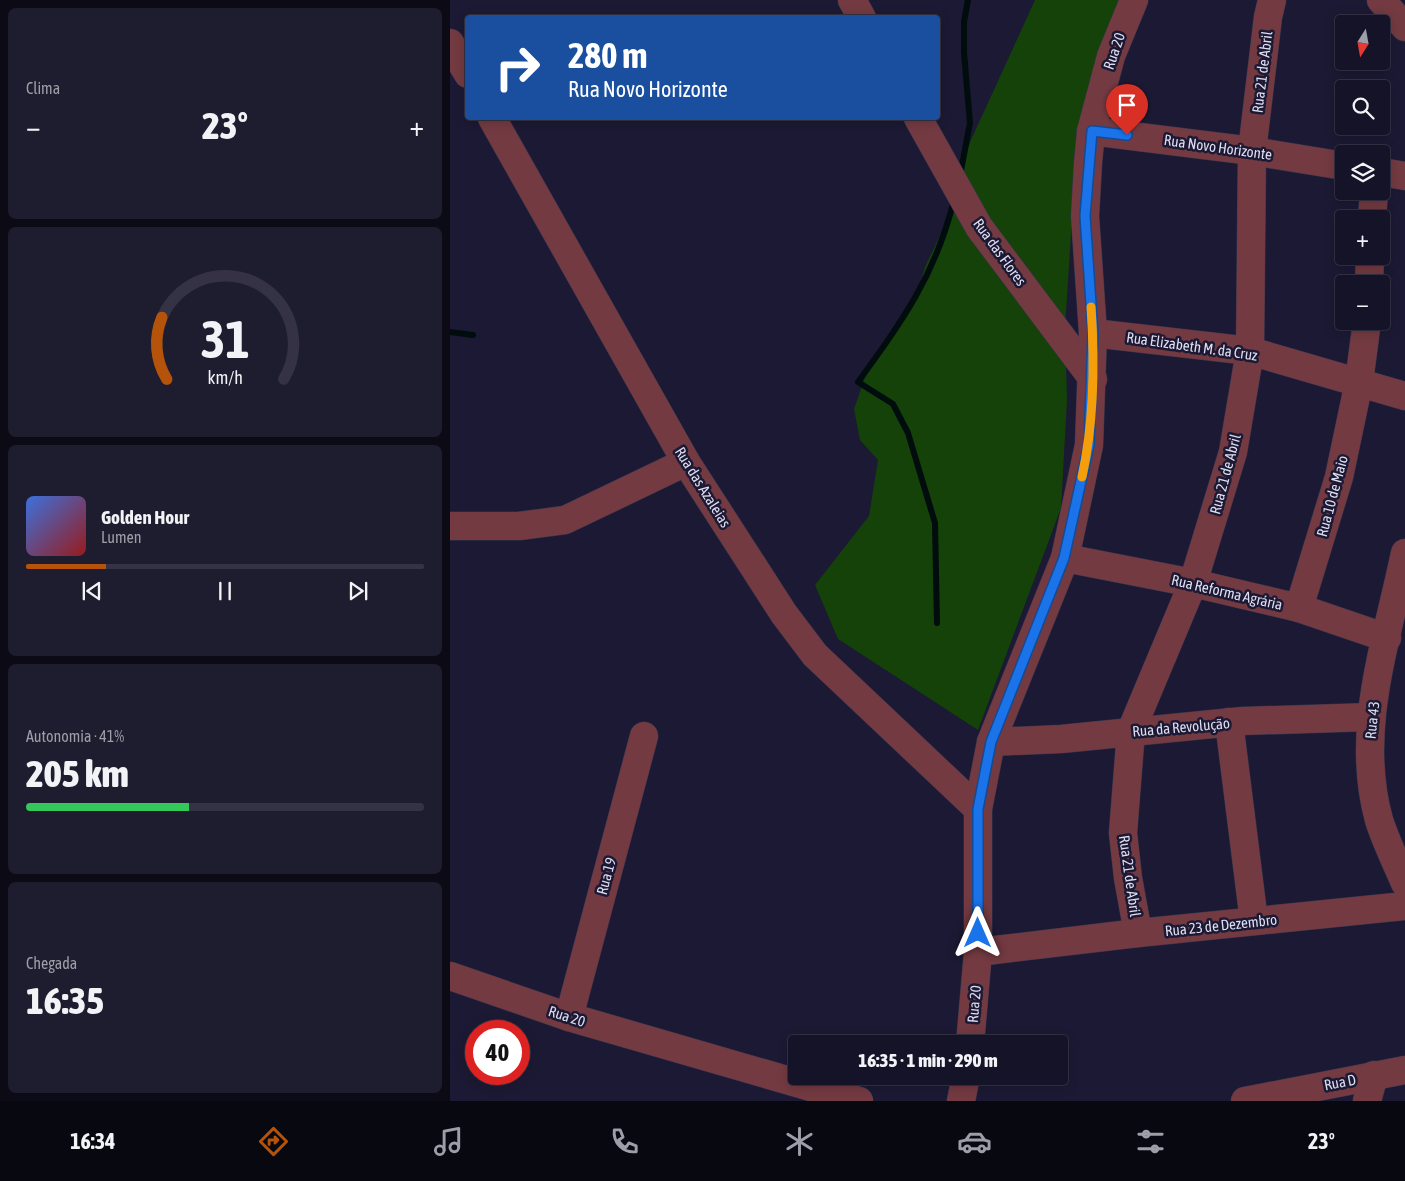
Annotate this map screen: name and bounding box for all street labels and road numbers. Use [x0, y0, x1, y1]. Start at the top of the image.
street label: Rua 20 [1100, 30, 1128, 72]
street label: Rua 21 de Abril [1249, 30, 1275, 114]
street label: Rua Novo Horizonte [1163, 131, 1273, 163]
street label: Rua das Flores [970, 215, 1030, 289]
street label: Rua Elizabeth M. da Cruz [1125, 328, 1259, 364]
street label: Rua 21 de Abril [1206, 432, 1244, 516]
street label: Rua das Azaleias [672, 444, 734, 530]
street label: Rua 10 de Maio [1313, 454, 1351, 538]
street label: Rua Reforma Agrária [1170, 571, 1284, 613]
street label: Rua 43 [1362, 700, 1382, 740]
street label: Rua da Revolução [1131, 714, 1231, 740]
street label: Rua 21 de Abril [1116, 834, 1144, 918]
street label: Rua 19 [593, 856, 619, 896]
street label: Rua 23 de Dezembro [1164, 911, 1278, 939]
street label: Rua 20 [964, 984, 984, 1024]
street label: Rua 20 [546, 1002, 588, 1030]
street label: Rua D [1323, 1071, 1357, 1093]

